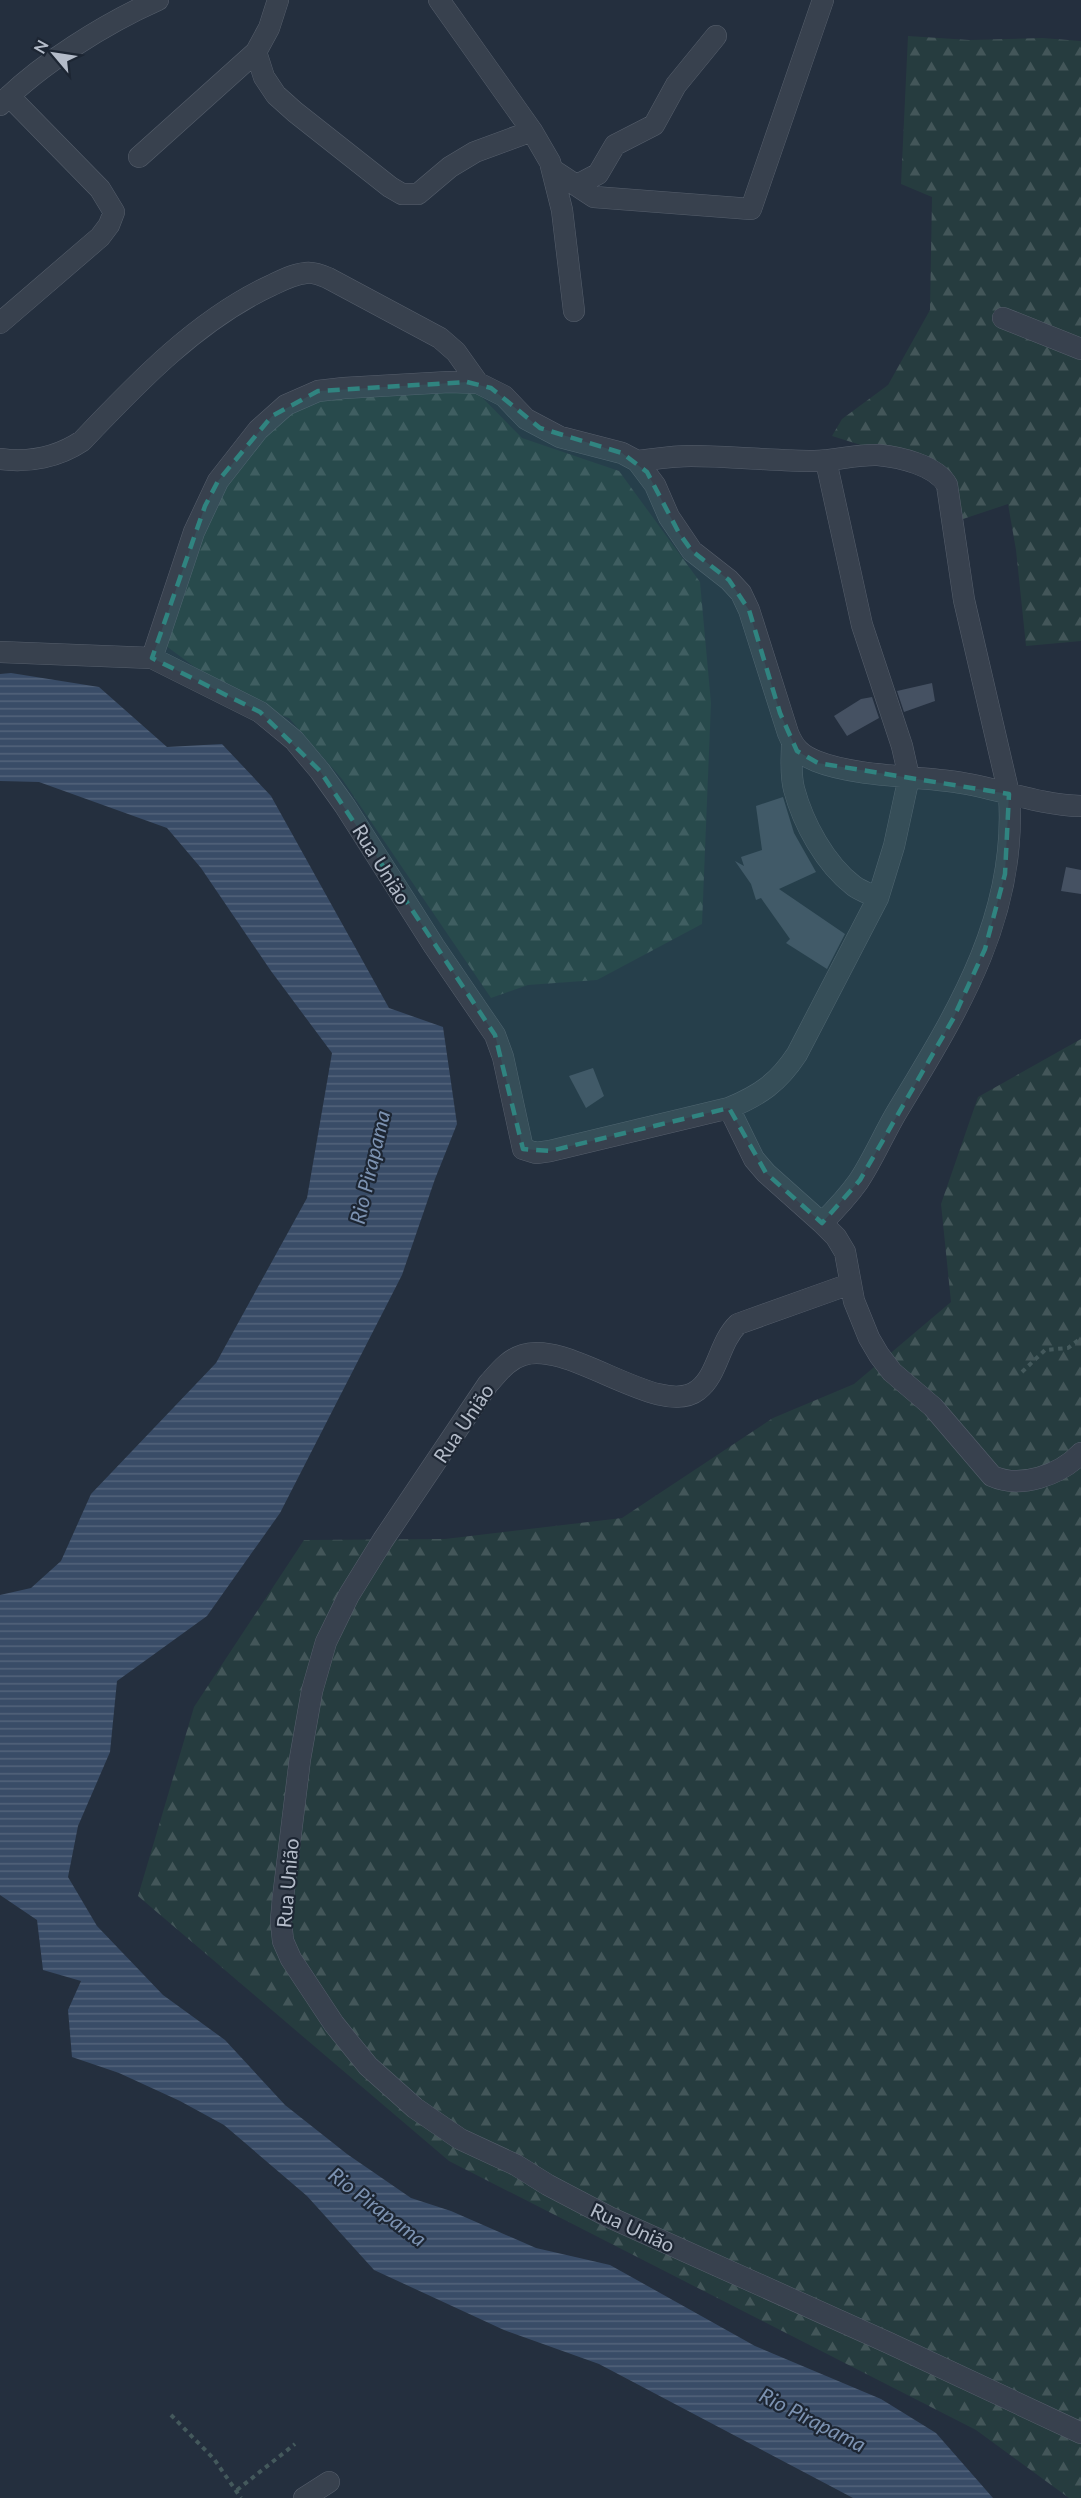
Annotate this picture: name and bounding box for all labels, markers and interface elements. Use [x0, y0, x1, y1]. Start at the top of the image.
north arrow [24, 24, 84, 84]
text: N [29, 36, 52, 56]
street label: Rua União [348, 819, 416, 909]
water label: Rio Pirapama [344, 1108, 394, 1226]
street label: Rua União [428, 1379, 498, 1467]
street label: Rua União [271, 1837, 303, 1929]
water label: Rio Pirapama [324, 2161, 432, 2251]
street label: Rua União [587, 2197, 679, 2257]
water label: Rio Pirapama [756, 2382, 870, 2456]

